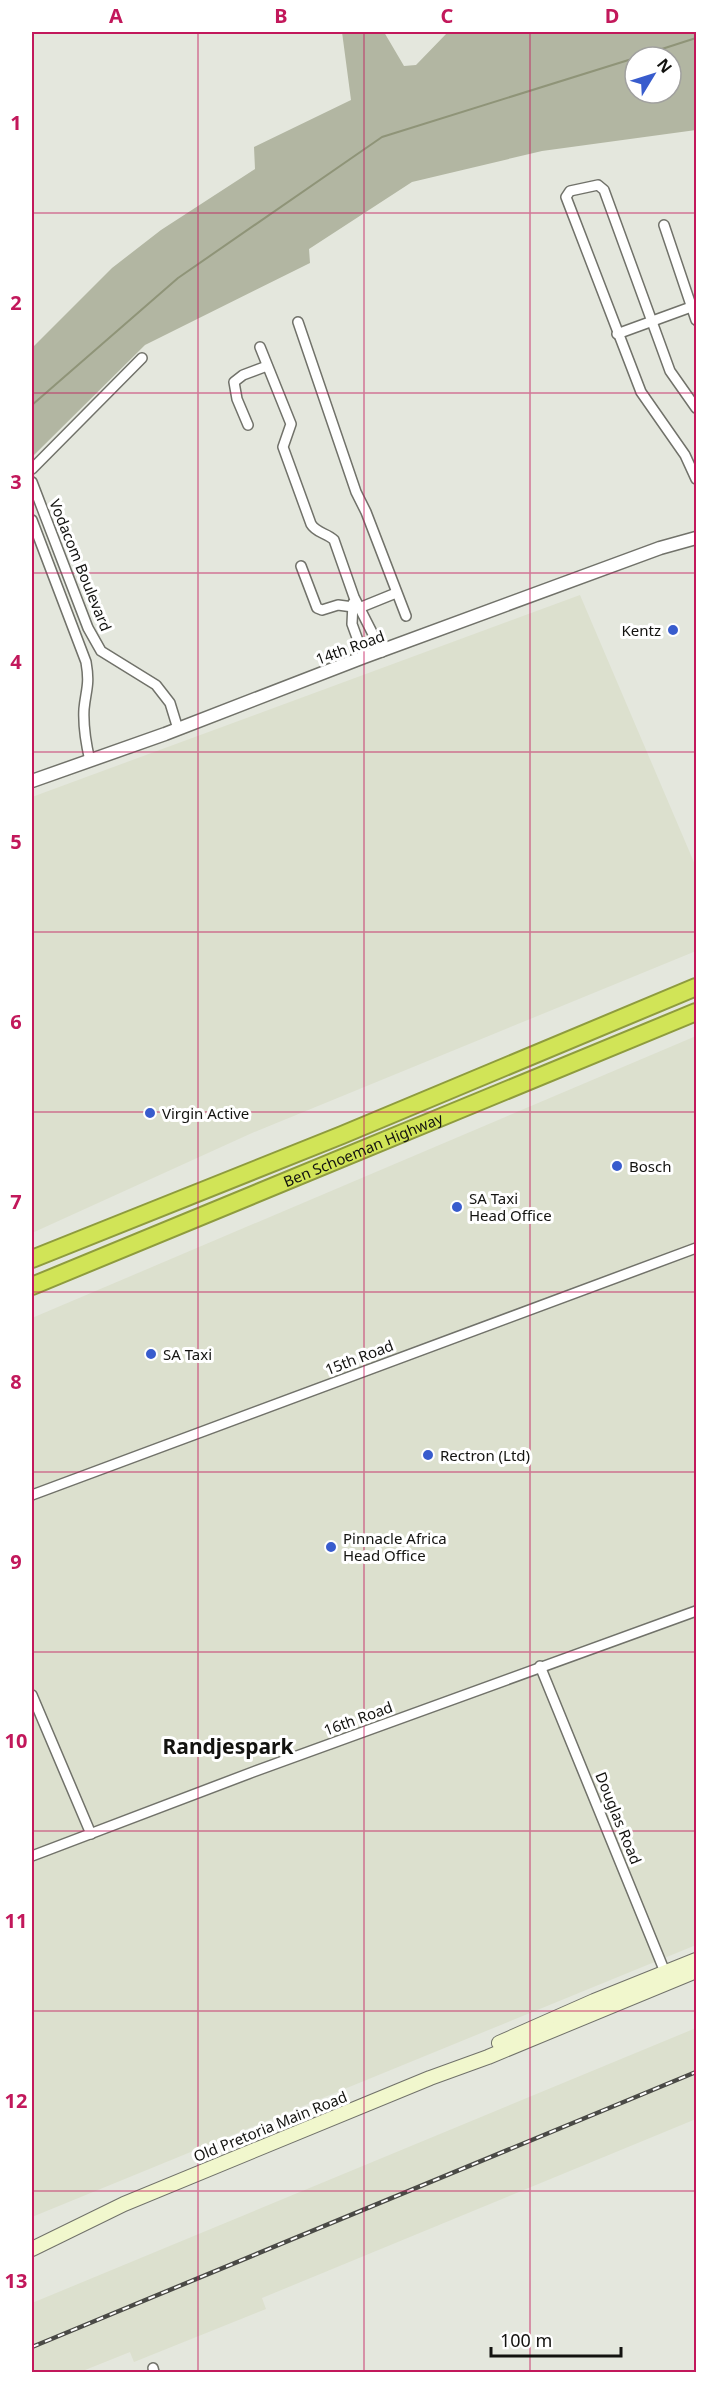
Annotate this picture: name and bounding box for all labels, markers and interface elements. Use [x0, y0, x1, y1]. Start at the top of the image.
text: A [109, 2, 123, 29]
text: B [274, 2, 288, 29]
text: C [441, 2, 454, 29]
text: D [605, 2, 619, 29]
north arrow [623, 45, 683, 105]
text: N [652, 54, 677, 78]
text: 1 [10, 109, 22, 136]
text: 2 [10, 289, 22, 316]
text: 3 [10, 468, 22, 495]
street label: Vodacom Boulevard [45, 496, 117, 634]
place label: Kentz [622, 620, 661, 640]
marker: Kentz [666, 623, 680, 637]
street label: 14th Road [313, 625, 387, 669]
text: 4 [10, 648, 22, 675]
text: 5 [10, 828, 22, 855]
text: 6 [10, 1008, 22, 1035]
place label: Virgin Active [162, 1103, 249, 1123]
marker: Virgin Active [143, 1106, 157, 1120]
street label: Ben Schoeman Highway [280, 1108, 446, 1191]
place label: Bosch [629, 1156, 671, 1176]
marker: Bosch [610, 1159, 624, 1173]
text: 7 [10, 1188, 22, 1215]
place label: SA Taxi Head Office [469, 1188, 552, 1225]
marker: SA Taxi Head Office [450, 1200, 464, 1214]
street label: 15th Road [322, 1335, 396, 1379]
place label: SA Taxi [163, 1344, 212, 1364]
marker: SA Taxi [144, 1347, 158, 1361]
text: 8 [10, 1368, 22, 1395]
place label: Rectron (Ltd) [440, 1445, 530, 1465]
marker: Rectron (Ltd) [421, 1448, 435, 1462]
place label: Pinnacle Africa Head Office [343, 1528, 447, 1565]
marker: Pinnacle Africa Head Office [324, 1540, 338, 1554]
text: 9 [10, 1548, 22, 1575]
street label: 16th Road [321, 1696, 395, 1740]
text: 10 [5, 1727, 27, 1754]
district label: Randjespark [163, 1732, 294, 1760]
street label: Douglas Road [591, 1769, 647, 1867]
text: 11 [5, 1907, 27, 1934]
street label: Old Pretoria Main Road [190, 2086, 350, 2166]
text: 12 [5, 2087, 27, 2114]
text: 13 [5, 2267, 27, 2294]
scale bar [491, 2320, 622, 2358]
text: 100 m [500, 2328, 552, 2352]

